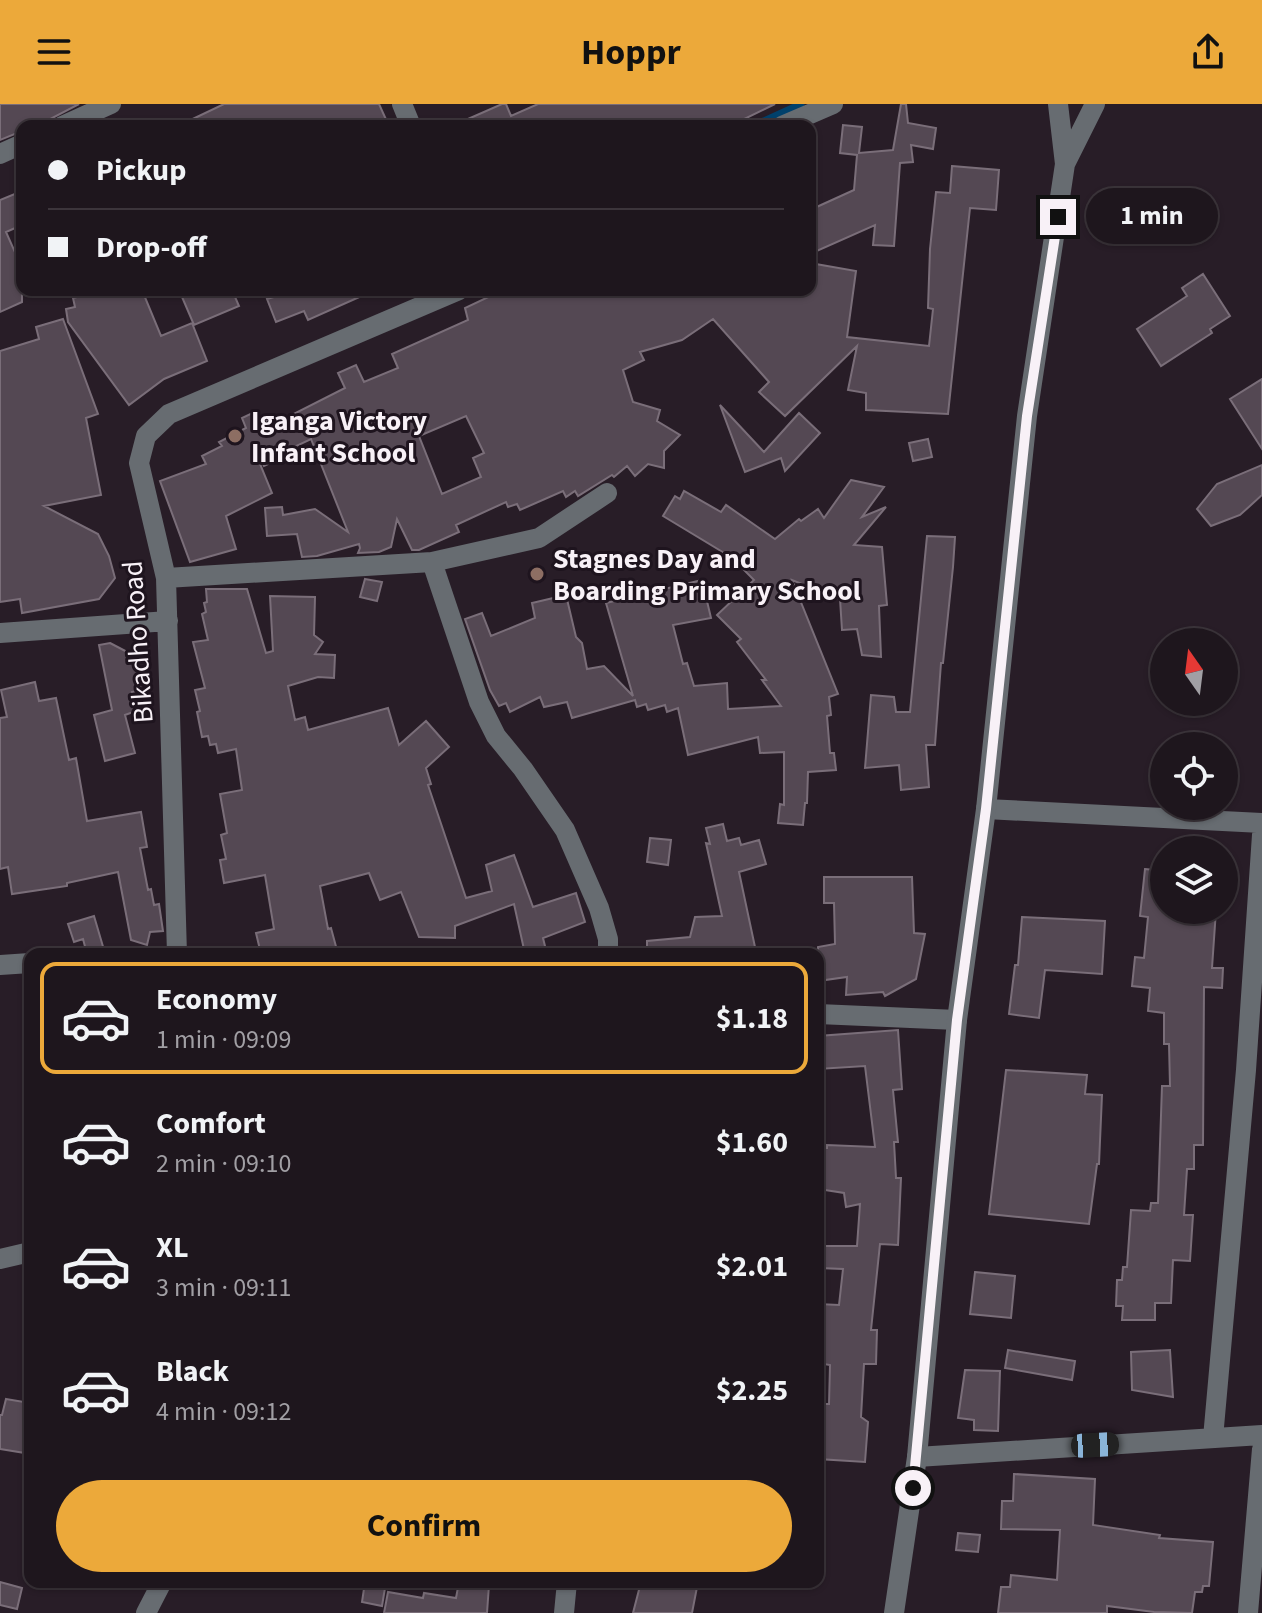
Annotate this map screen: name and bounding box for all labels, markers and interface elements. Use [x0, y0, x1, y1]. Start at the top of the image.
text: Hoppr [581, 27, 681, 78]
icon: menu [32, 30, 76, 74]
icon: share [1186, 30, 1230, 74]
text: Pickup [96, 149, 186, 192]
callout: 1 min [1086, 189, 1218, 245]
text: 1 min [1120, 197, 1184, 234]
route end [1040, 199, 1076, 235]
text: Drop-off [96, 226, 207, 269]
place label: Iganga Victory Infant School [251, 401, 428, 473]
marker: Iganga Victory Infant School [226, 427, 244, 445]
place label: Stagnes Day and Boarding Primary School [553, 539, 861, 611]
street label: Bikadho Road [112, 559, 164, 724]
marker: Stagnes Day and Boarding Primary School [528, 565, 546, 583]
north arrow [1150, 628, 1238, 716]
map controls [1150, 628, 1238, 924]
button: locate [1150, 732, 1238, 820]
button: layers [1150, 836, 1238, 924]
text: Economy [156, 978, 277, 1021]
icon: car [60, 982, 132, 1054]
text: $1.18 [716, 997, 788, 1040]
text: 1 min · 09:09 [156, 1021, 291, 1058]
text: Comfort [156, 1102, 266, 1145]
icon: car [60, 1106, 132, 1178]
text: $1.60 [716, 1121, 788, 1164]
text: 2 min · 09:10 [156, 1145, 291, 1182]
text: XL [156, 1226, 189, 1269]
icon: car [60, 1230, 132, 1302]
text: $2.01 [716, 1245, 788, 1288]
text: 3 min · 09:11 [156, 1269, 291, 1306]
text: Black [156, 1350, 229, 1393]
icon: car [60, 1354, 132, 1426]
text: $2.25 [716, 1369, 788, 1412]
text: 4 min · 09:12 [156, 1393, 291, 1430]
car [1070, 1432, 1120, 1458]
route start [895, 1470, 931, 1506]
button: Confirm [56, 1480, 792, 1572]

